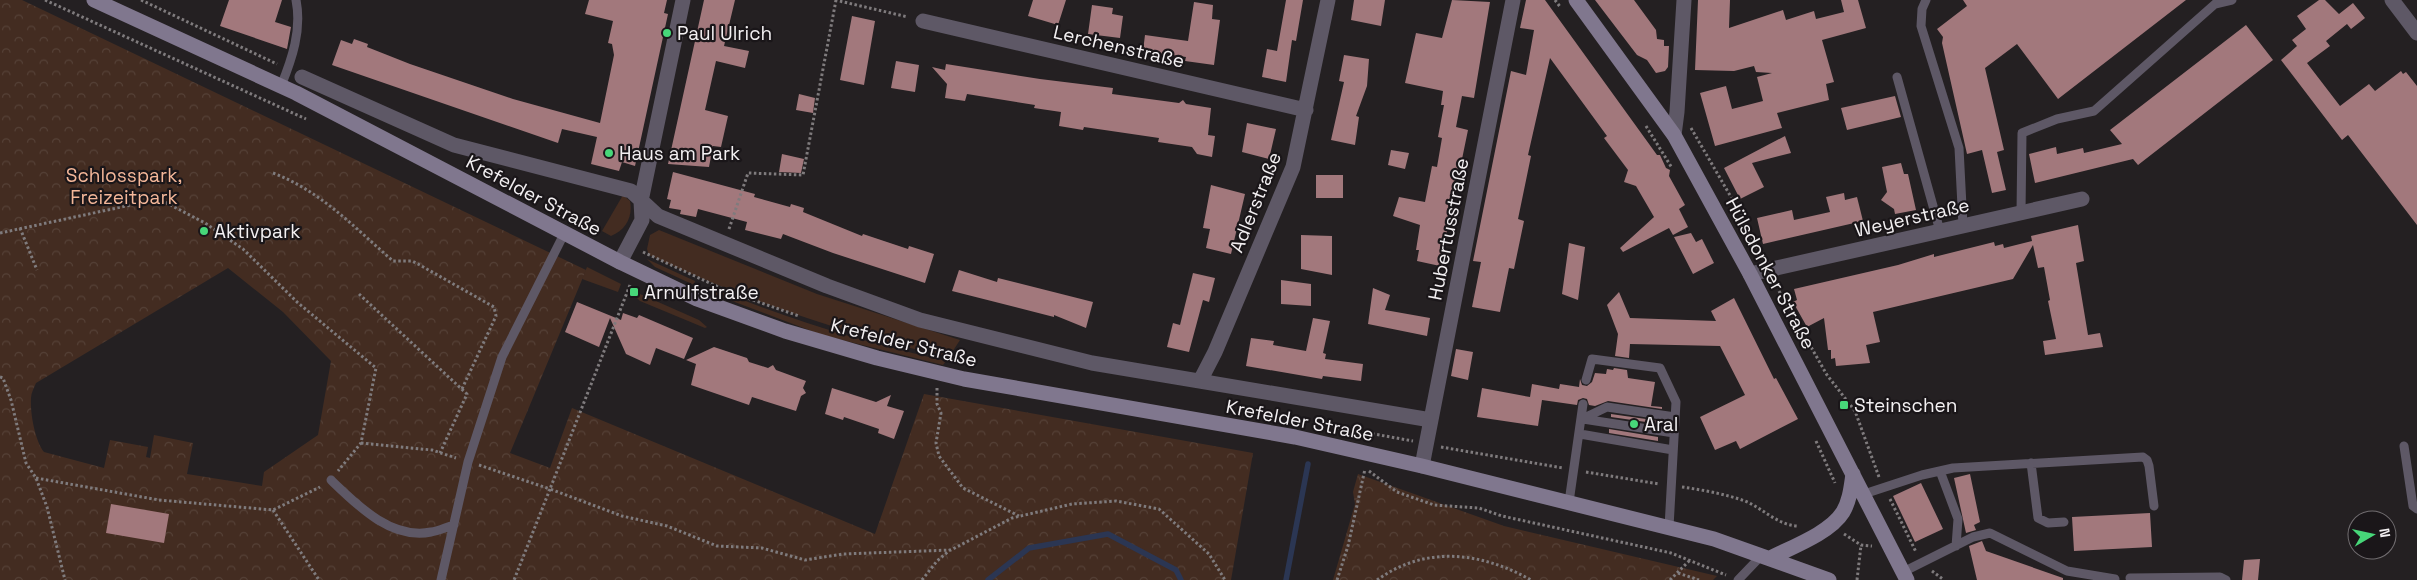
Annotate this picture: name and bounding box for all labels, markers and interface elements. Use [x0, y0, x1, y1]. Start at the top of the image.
street label: Lerchenstraße [1051, 19, 1187, 74]
place label: Paul Ulrich [677, 21, 772, 46]
marker: Paul Ulrich [661, 27, 673, 39]
place label: Haus am Park [619, 141, 740, 166]
marker: Haus am Park [603, 147, 615, 159]
street label: Adlerstraße [1224, 148, 1287, 256]
street label: Krefelder Straße [462, 149, 606, 242]
street label: Hubertusstraße [1422, 156, 1475, 302]
park label: Schlosspark, Freizeitpark [66, 163, 182, 210]
street label: Weyerstraße [1852, 192, 1972, 243]
street label: Hülsdonker Straße [1720, 193, 1821, 354]
place label: Aktivpark [214, 219, 300, 244]
marker: Aktivpark [198, 225, 210, 237]
place label: Arnulfstraße [644, 280, 759, 305]
marker: Arnulfstraße [628, 286, 640, 298]
street label: Krefelder Straße [828, 312, 980, 373]
place label: Steinschen [1854, 393, 1958, 418]
street label: Krefelder Straße [1224, 394, 1376, 447]
marker: Steinschen [1838, 399, 1850, 411]
place label: Aral [1644, 412, 1678, 437]
marker: Aral [1628, 418, 1640, 430]
north arrow [2347, 510, 2397, 560]
text: N [2375, 527, 2394, 539]

